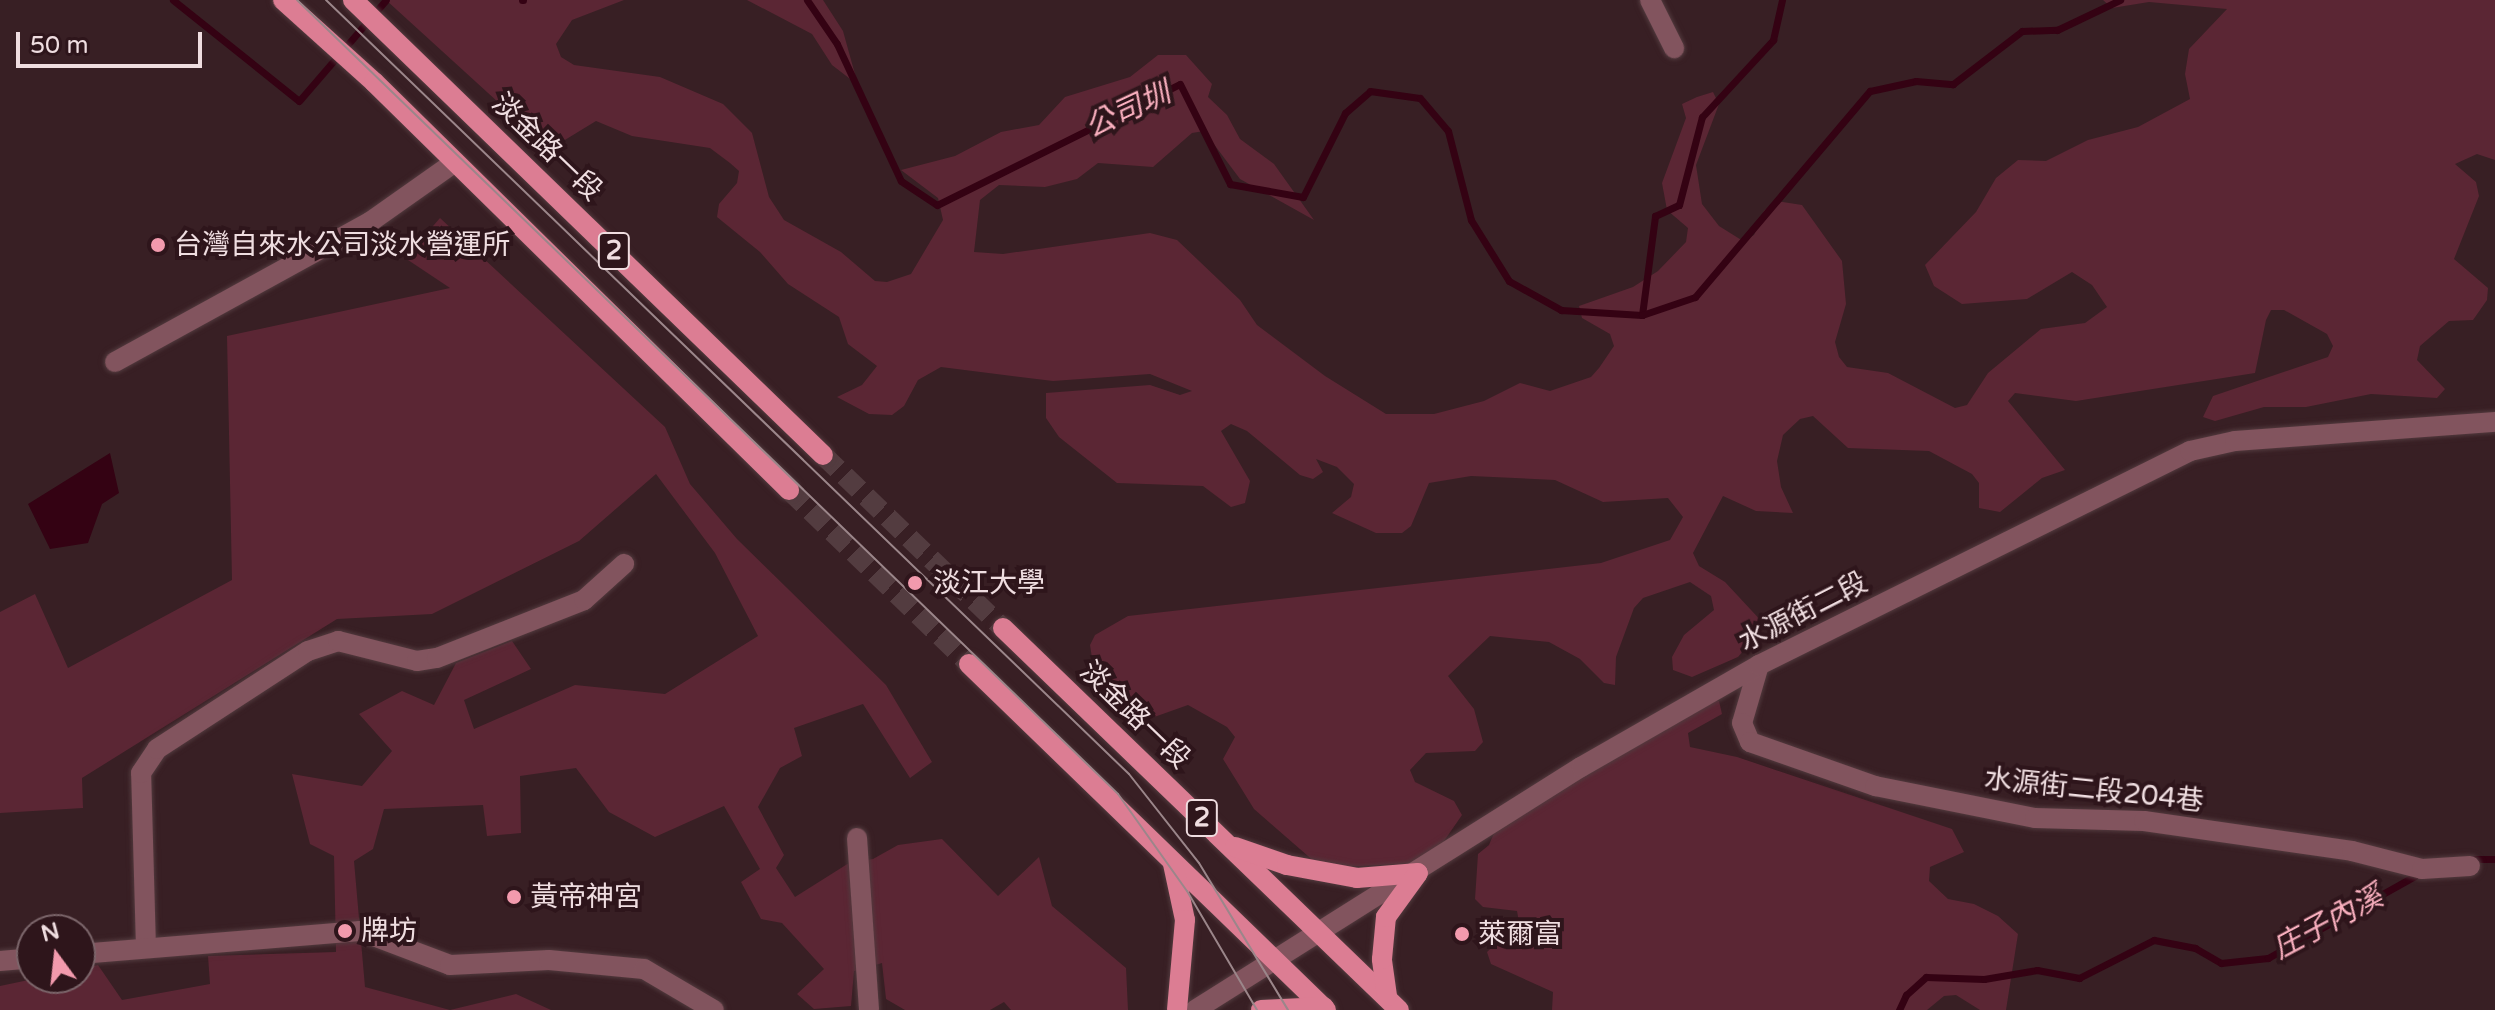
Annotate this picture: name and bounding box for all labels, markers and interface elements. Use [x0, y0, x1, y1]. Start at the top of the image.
scale bar [20, 16, 206, 66]
text: 50 m [30, 31, 88, 60]
water label: 公司圳 [1080, 76, 1176, 146]
street label: 淡金路一段 [485, 86, 609, 208]
place label: 台灣自來水公司淡水營運所 [174, 228, 510, 262]
road number: 2 [596, 229, 632, 273]
marker: 台灣自來水公司淡水營運所 [149, 236, 167, 254]
street label: 水源街二段 [1733, 565, 1873, 659]
place label: 淡江大學 [933, 566, 1045, 600]
marker: 淡江大學 [904, 572, 926, 594]
street label: 淡金路一段 [1073, 654, 1197, 776]
street label: 水源街二段204巷 [1982, 762, 2206, 818]
road number: 2 [1184, 796, 1220, 840]
water label: 庄子內溪 [2267, 879, 2389, 967]
place label: 黃帝神宮 [530, 880, 642, 914]
marker: 黃帝神宮 [505, 888, 523, 906]
north arrow [16, 914, 96, 994]
place label: 牌坊 [361, 914, 417, 948]
place label: 萊爾富 [1478, 917, 1562, 951]
text: N [38, 918, 62, 948]
marker: 牌坊 [336, 922, 354, 940]
marker: 萊爾富 [1453, 925, 1471, 943]

